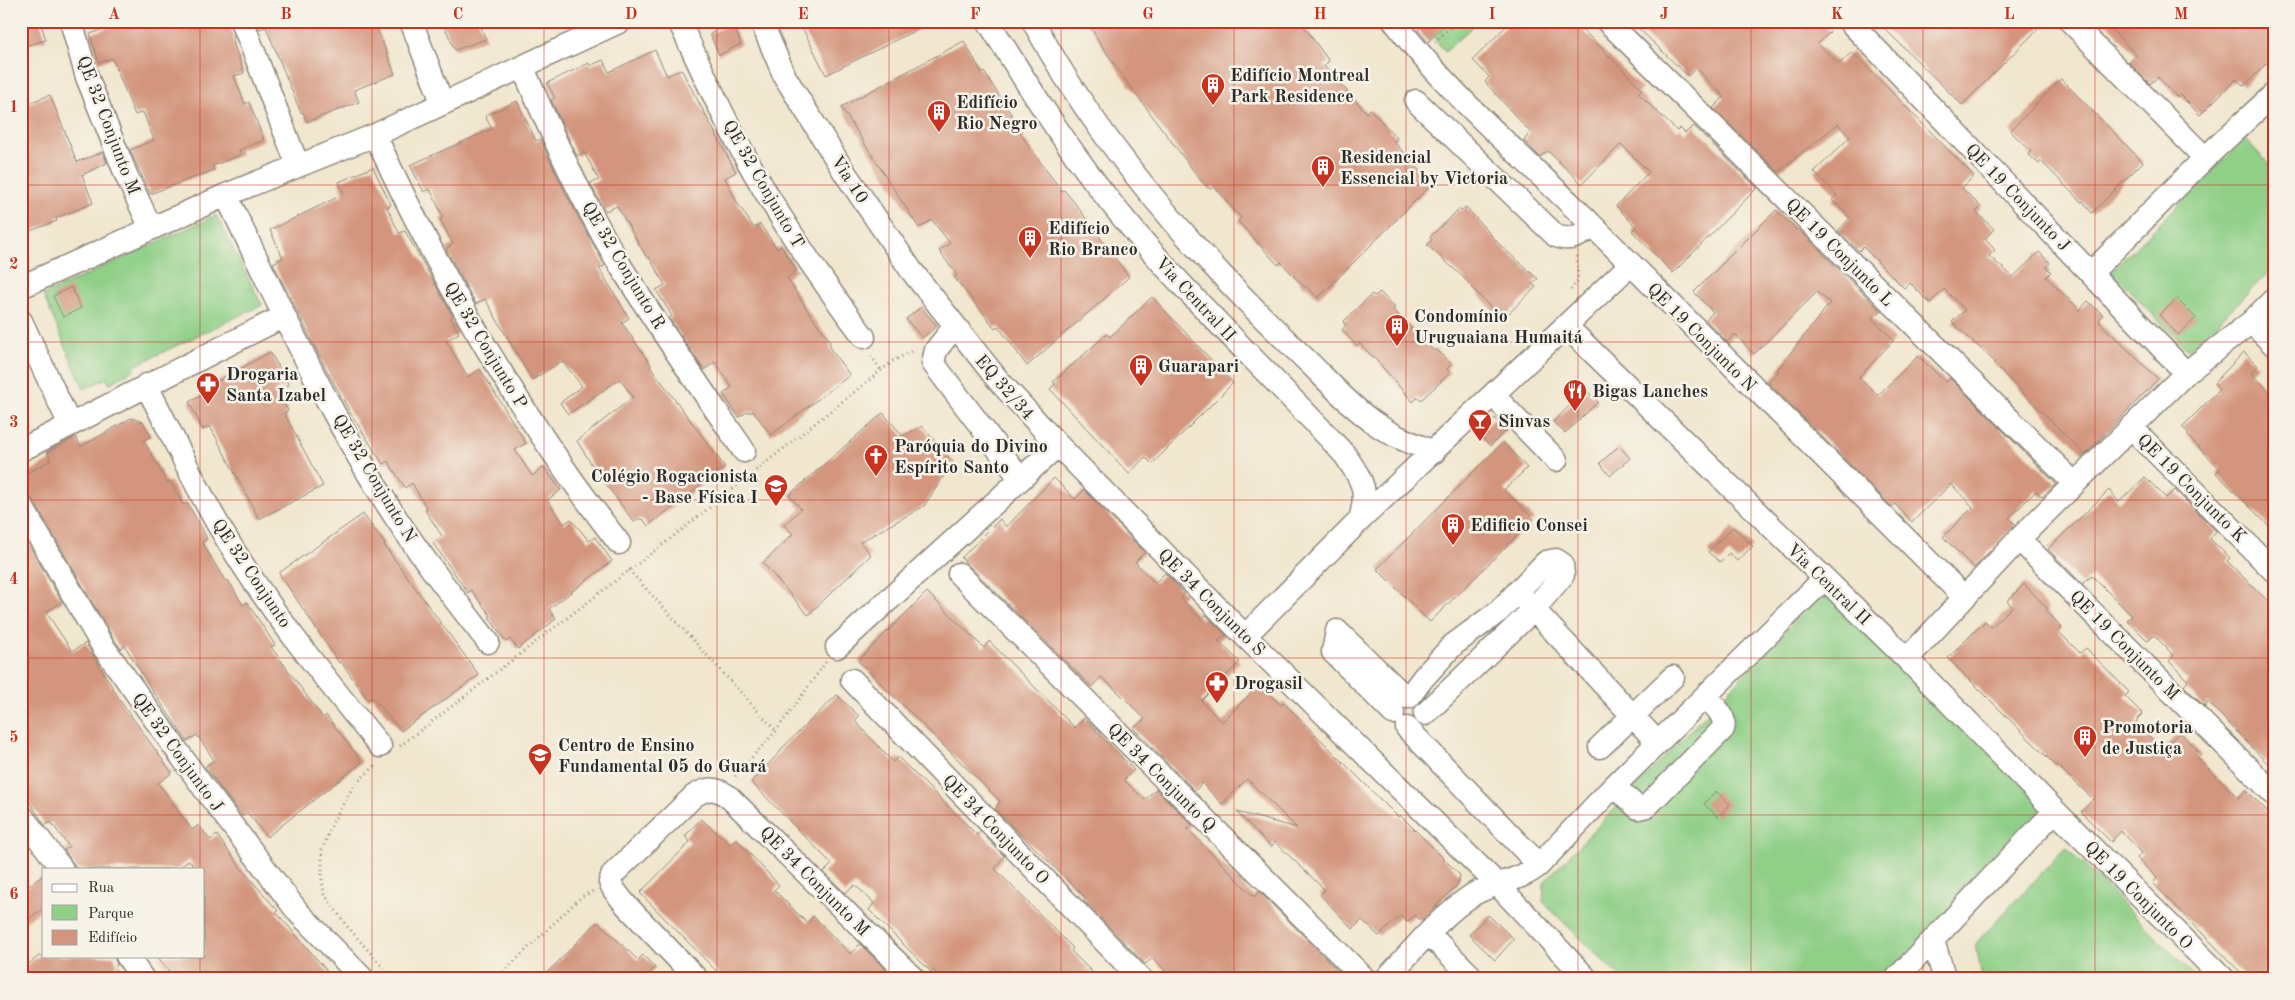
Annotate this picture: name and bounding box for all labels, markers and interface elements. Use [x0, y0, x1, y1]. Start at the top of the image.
text: A [108, 7, 120, 23]
text: B [280, 7, 292, 23]
text: C [453, 7, 463, 23]
text: D [625, 7, 637, 23]
text: E [797, 7, 809, 23]
text: F [970, 7, 981, 23]
text: G [1142, 7, 1154, 23]
text: H [1313, 7, 1327, 23]
text: I [1488, 7, 1496, 23]
text: J [1660, 7, 1669, 23]
text: K [1831, 7, 1843, 23]
text: L [2004, 7, 2015, 23]
text: M [2174, 7, 2188, 23]
street label: QE 32 Conjunto M [73, 53, 143, 197]
place label: Edifício Montreal Park Residence [1230, 67, 1370, 106]
building icon: Edifício Montreal Park Residence [1200, 72, 1226, 106]
place label: Edifício Rio Negro [956, 94, 1038, 133]
building icon: Edifício Rio Negro [926, 99, 952, 133]
text: 1 [9, 100, 19, 116]
street label: QE 32 Conjunto T [719, 117, 807, 252]
street label: QE 19 Conjunto J [1962, 140, 2073, 255]
place label: Residencial Essencial by Victoria [1340, 149, 1508, 188]
street label: Via 10 [827, 153, 871, 207]
building icon: Residencial Essencial by Victoria [1310, 154, 1336, 188]
street label: QE 19 Conjunto L [1782, 195, 1897, 310]
street label: QE 32 Conjunto R [578, 199, 668, 332]
place label: Edifício Rio Branco [1048, 220, 1138, 259]
building icon: Edifício Rio Branco [1017, 225, 1043, 259]
street label: Via Central II [1152, 254, 1239, 346]
text: 2 [9, 257, 19, 273]
street label: QE 32 Conjunto P [440, 279, 530, 412]
street label: QE 19 Conjunto N [1643, 280, 1759, 396]
place label: Condomínio Uruguaiana Humaitá [1414, 308, 1583, 347]
building icon: Condomínio Uruguaiana Humaitá [1384, 313, 1410, 347]
street label: EQ 32/34 [971, 352, 1037, 424]
building icon: Guarapari [1128, 353, 1154, 387]
place label: Guarapari [1158, 358, 1239, 376]
place label: Drogaria Santa Izabel [226, 366, 326, 405]
pharmacy icon: Drogaria Santa Izabel [195, 371, 221, 405]
restaurant icon: Bigas Lanches [1562, 378, 1588, 412]
place label: Bigas Lanches [1592, 383, 1708, 401]
bar icon: Sinvas [1467, 408, 1493, 442]
street label: QE 32 Conjunto N [329, 411, 419, 546]
place label: Sinvas [1498, 413, 1550, 431]
text: 3 [9, 415, 19, 431]
street label: QE 19 Conjunto K [2133, 431, 2249, 547]
place label: Paróquia do Divino Espírito Santo [894, 438, 1048, 477]
church icon: Paróquia do Divino Espírito Santo [863, 443, 889, 477]
place label: Colégio Rogacionista - Base Física I [591, 468, 758, 507]
school or university icon: Colégio Rogacionista - Base Física I [763, 473, 789, 507]
building icon: Edificio Consei [1440, 512, 1466, 546]
street label: QE 32 Conjunto [208, 516, 294, 631]
place label: Edificio Consei [1470, 517, 1588, 535]
street label: Via Central II [1783, 541, 1874, 629]
street label: QE 34 Conjunto S [1154, 546, 1268, 660]
text: 4 [9, 572, 19, 588]
street label: QE 19 Conjunto M [2066, 587, 2183, 704]
pharmacy icon: Drogasil [1204, 670, 1230, 704]
place label: Drogasil [1234, 675, 1303, 693]
street label: QE 32 Conjunto J [128, 690, 226, 815]
place label: Promotoria de Justiça [2102, 719, 2193, 758]
street label: QE 34 Conjunto Q [1104, 720, 1219, 835]
building icon: Promotoria de Justiça [2072, 724, 2098, 758]
text: 5 [9, 730, 19, 746]
place label: Centro de Ensino Fundamental 05 do Guará [558, 737, 767, 776]
school or university icon: Centro de Ensino Fundamental 05 do Guará [527, 742, 553, 776]
street label: QE 34 Conjunto O [939, 771, 1052, 888]
street label: QE 34 Conjunto M [756, 823, 873, 940]
street label: QE 19 Conjunto O [2081, 838, 2196, 953]
legend [42, 868, 205, 958]
text: Rua [88, 881, 115, 896]
text: 6 [9, 887, 19, 903]
text: Parque [88, 907, 134, 922]
text: Edifício [88, 931, 137, 946]

